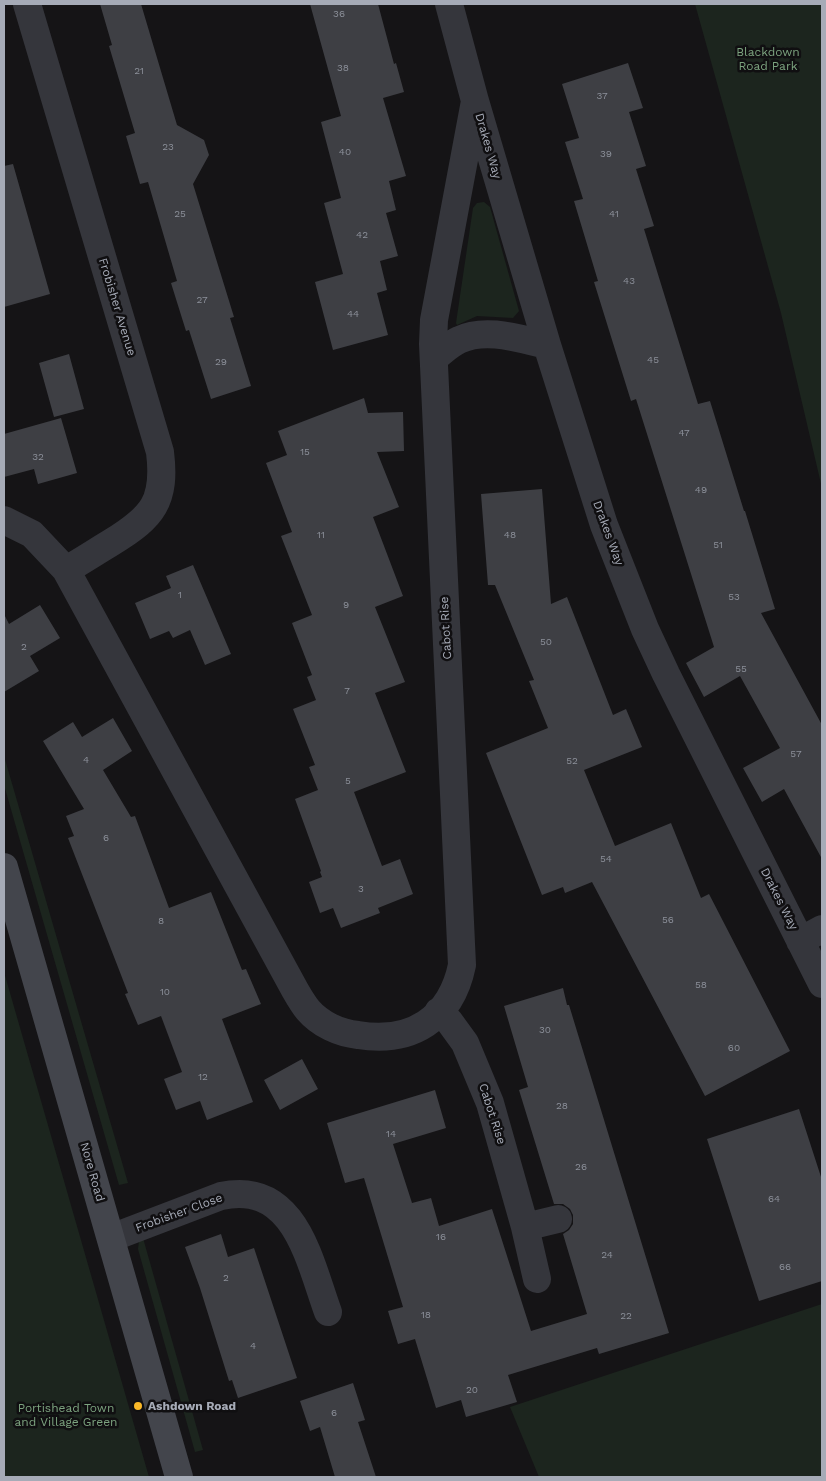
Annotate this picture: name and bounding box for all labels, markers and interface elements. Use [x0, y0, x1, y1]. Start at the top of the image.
house number: 36 [333, 8, 345, 20]
park label: Blackdown Road Park [736, 45, 800, 73]
house number: 38 [337, 62, 349, 74]
house number: 21 [134, 65, 144, 77]
house number: 37 [596, 90, 608, 102]
street label: Drakes Way [472, 111, 504, 181]
house number: 23 [162, 141, 174, 153]
house number: 40 [339, 146, 351, 158]
house number: 39 [600, 148, 612, 160]
house number: 25 [174, 208, 186, 220]
house number: 41 [609, 208, 619, 220]
house number: 42 [356, 229, 368, 241]
street label: Frobisher Avenue [95, 256, 139, 358]
house number: 43 [623, 275, 635, 287]
house number: 27 [196, 294, 208, 306]
house number: 44 [347, 308, 359, 320]
house number: 45 [647, 354, 659, 366]
house number: 29 [215, 356, 227, 368]
house number: 47 [678, 427, 690, 439]
house number: 15 [300, 446, 310, 458]
house number: 32 [32, 451, 44, 463]
house number: 49 [695, 484, 707, 496]
street label: Drakes Way [590, 499, 626, 567]
house number: 11 [317, 529, 325, 541]
house number: 48 [504, 529, 516, 541]
house number: 51 [713, 539, 723, 551]
house number: 1 [178, 589, 182, 601]
house number: 53 [728, 591, 740, 603]
street label: Cabot Rise [437, 596, 455, 660]
house number: 9 [343, 599, 349, 611]
house number: 50 [540, 636, 552, 648]
house number: 2 [21, 641, 27, 653]
house number: 55 [735, 663, 747, 675]
house number: 7 [344, 685, 350, 697]
house number: 57 [790, 748, 802, 760]
house number: 4 [83, 754, 89, 766]
house number: 52 [566, 755, 578, 767]
house number: 5 [345, 775, 351, 787]
house number: 6 [103, 832, 109, 844]
house number: 54 [600, 853, 612, 865]
street label: Drakes Way [757, 866, 801, 932]
house number: 3 [358, 883, 364, 895]
house number: 56 [662, 914, 674, 926]
house number: 8 [158, 915, 164, 927]
house number: 58 [695, 979, 707, 991]
house number: 10 [160, 986, 170, 998]
house number: 30 [539, 1024, 551, 1036]
house number: 60 [728, 1042, 740, 1054]
house number: 12 [198, 1071, 208, 1083]
street label: Cabot Rise [475, 1082, 509, 1146]
house number: 28 [556, 1100, 568, 1112]
house number: 14 [386, 1128, 396, 1140]
street label: Nore Road [77, 1141, 107, 1203]
house number: 26 [575, 1161, 587, 1173]
street label: Frobisher Close [134, 1191, 224, 1235]
house number: 64 [768, 1193, 780, 1205]
house number: 16 [436, 1231, 446, 1243]
house number: 24 [601, 1249, 613, 1261]
house number: 66 [779, 1261, 791, 1273]
house number: 2 [223, 1272, 229, 1284]
house number: 18 [421, 1309, 431, 1321]
house number: 22 [620, 1310, 632, 1322]
house number: 4 [250, 1340, 256, 1352]
house number: 20 [466, 1384, 478, 1396]
place label: Ashdown Road [148, 1399, 236, 1413]
marker: Ashdown Road [132, 1400, 144, 1412]
park label: Portishead Town and Village Green [14, 1401, 118, 1429]
house number: 6 [331, 1407, 337, 1419]

